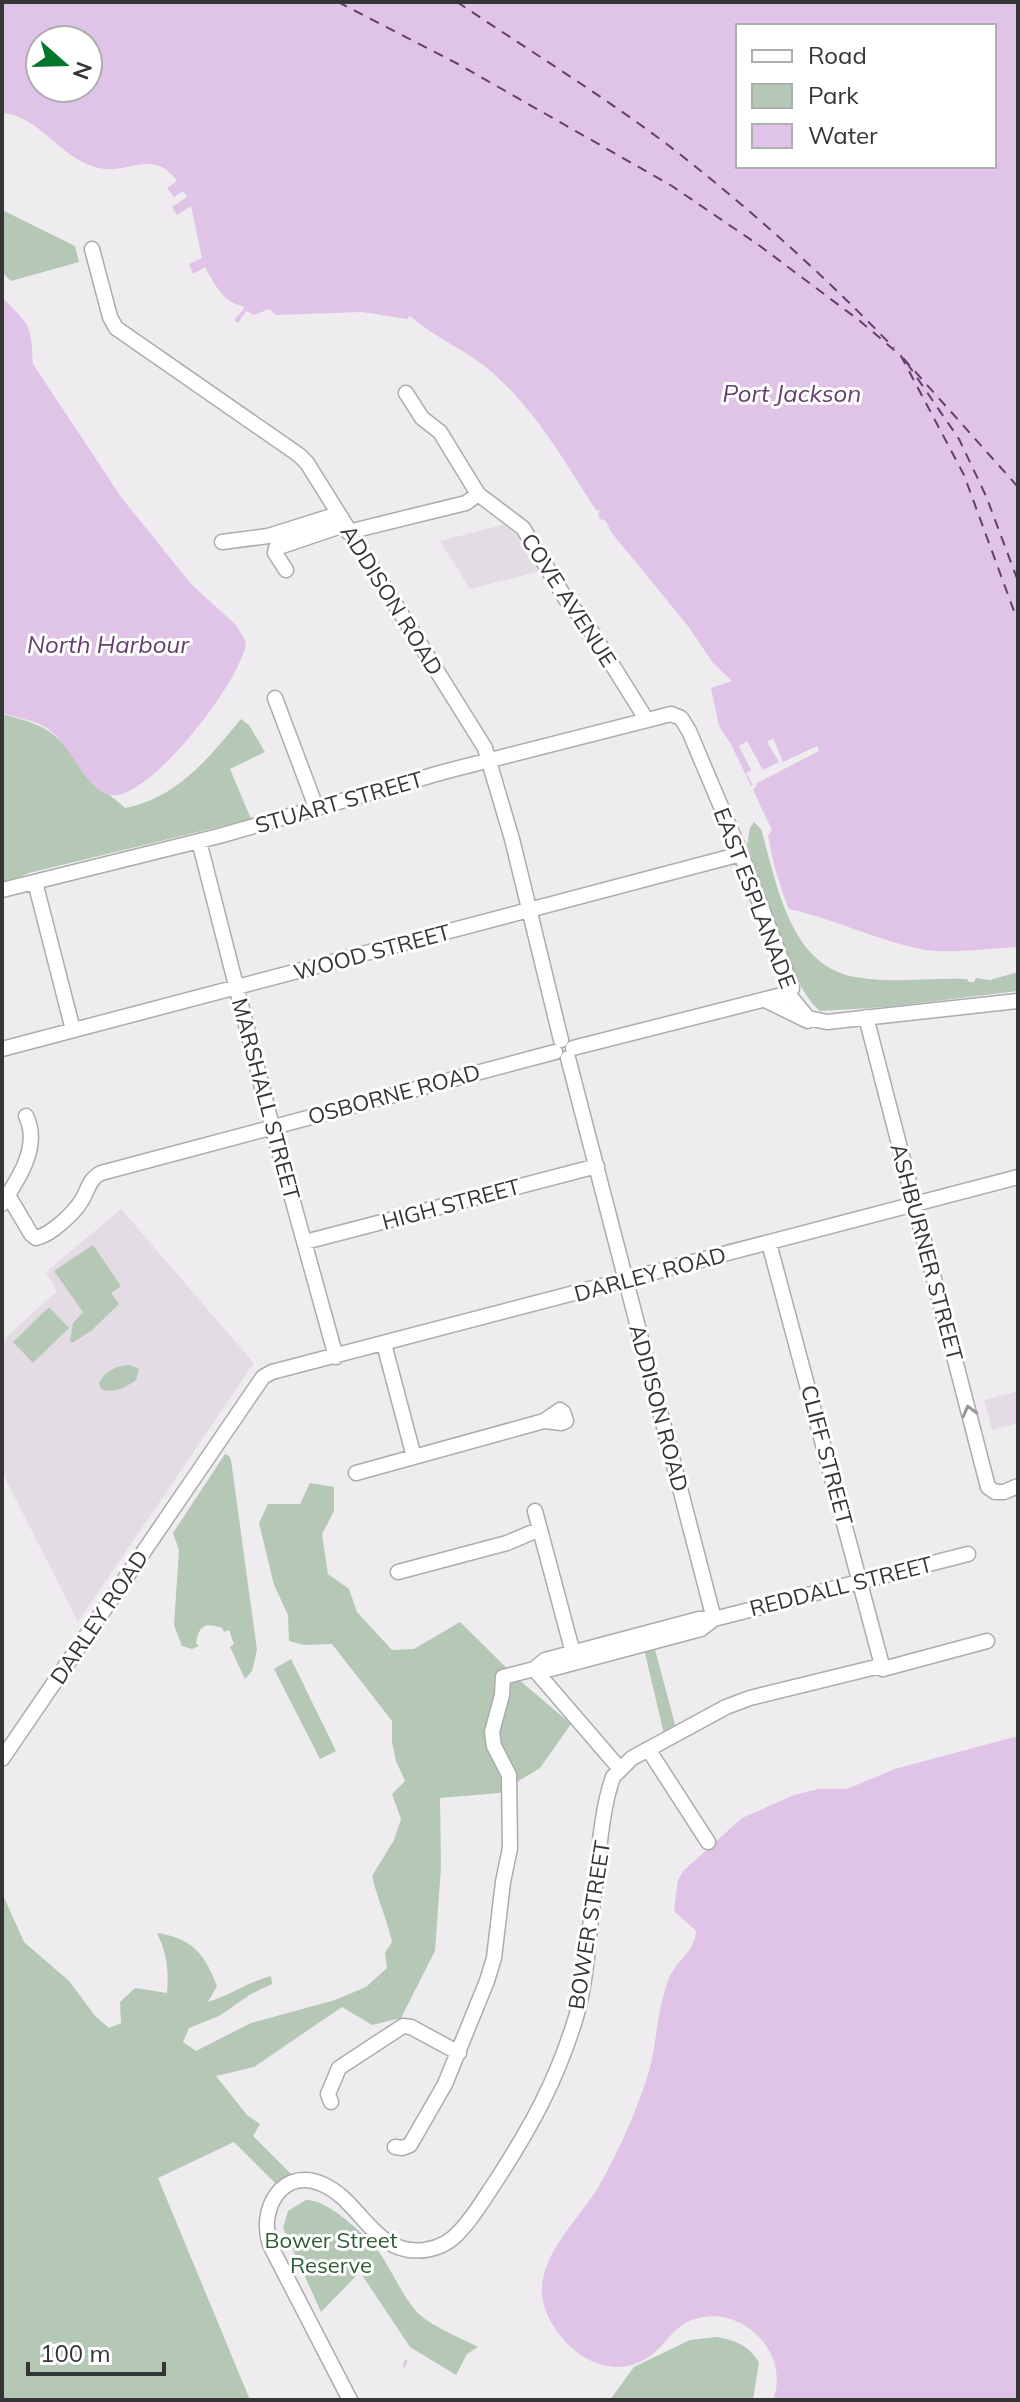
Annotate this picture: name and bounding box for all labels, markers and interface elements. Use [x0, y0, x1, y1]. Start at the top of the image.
north arrow [24, 24, 104, 104]
legend [736, 24, 996, 168]
text: Road [808, 40, 867, 70]
text: N [67, 58, 99, 83]
text: Park [808, 80, 859, 110]
text: Water [808, 120, 878, 150]
water label: Port Jackson [723, 378, 861, 408]
street label: ADDISON ROAD [335, 520, 449, 680]
street label: COVE AVENUE [515, 528, 623, 672]
water label: North Harbour [27, 629, 190, 659]
street label: STUART STREET [252, 765, 426, 839]
street label: EAST ESPLANADE [708, 804, 802, 992]
street label: WOOD STREET [291, 918, 453, 986]
street label: MARSHALL STREET [226, 995, 306, 1203]
street label: OSBORNE ROAD [305, 1058, 483, 1130]
street label: ASHBURNER STREET [884, 1140, 970, 1364]
street label: HIGH STREET [379, 1172, 523, 1236]
street label: DARLEY ROAD [571, 1240, 729, 1308]
street label: ADDISON ROAD [623, 1321, 695, 1495]
street label: CLIFF STREET [795, 1382, 859, 1528]
one-way arrow [961, 1405, 978, 1419]
street label: DARLEY ROAD [44, 1545, 154, 1689]
street label: REDDALL STREET [747, 1550, 935, 1622]
street label: BOWER STREET [562, 1839, 616, 2011]
park label: Bower Street Reserve [265, 2226, 398, 2279]
scale bar [28, 2326, 164, 2376]
text: 100 m [40, 2338, 111, 2368]

